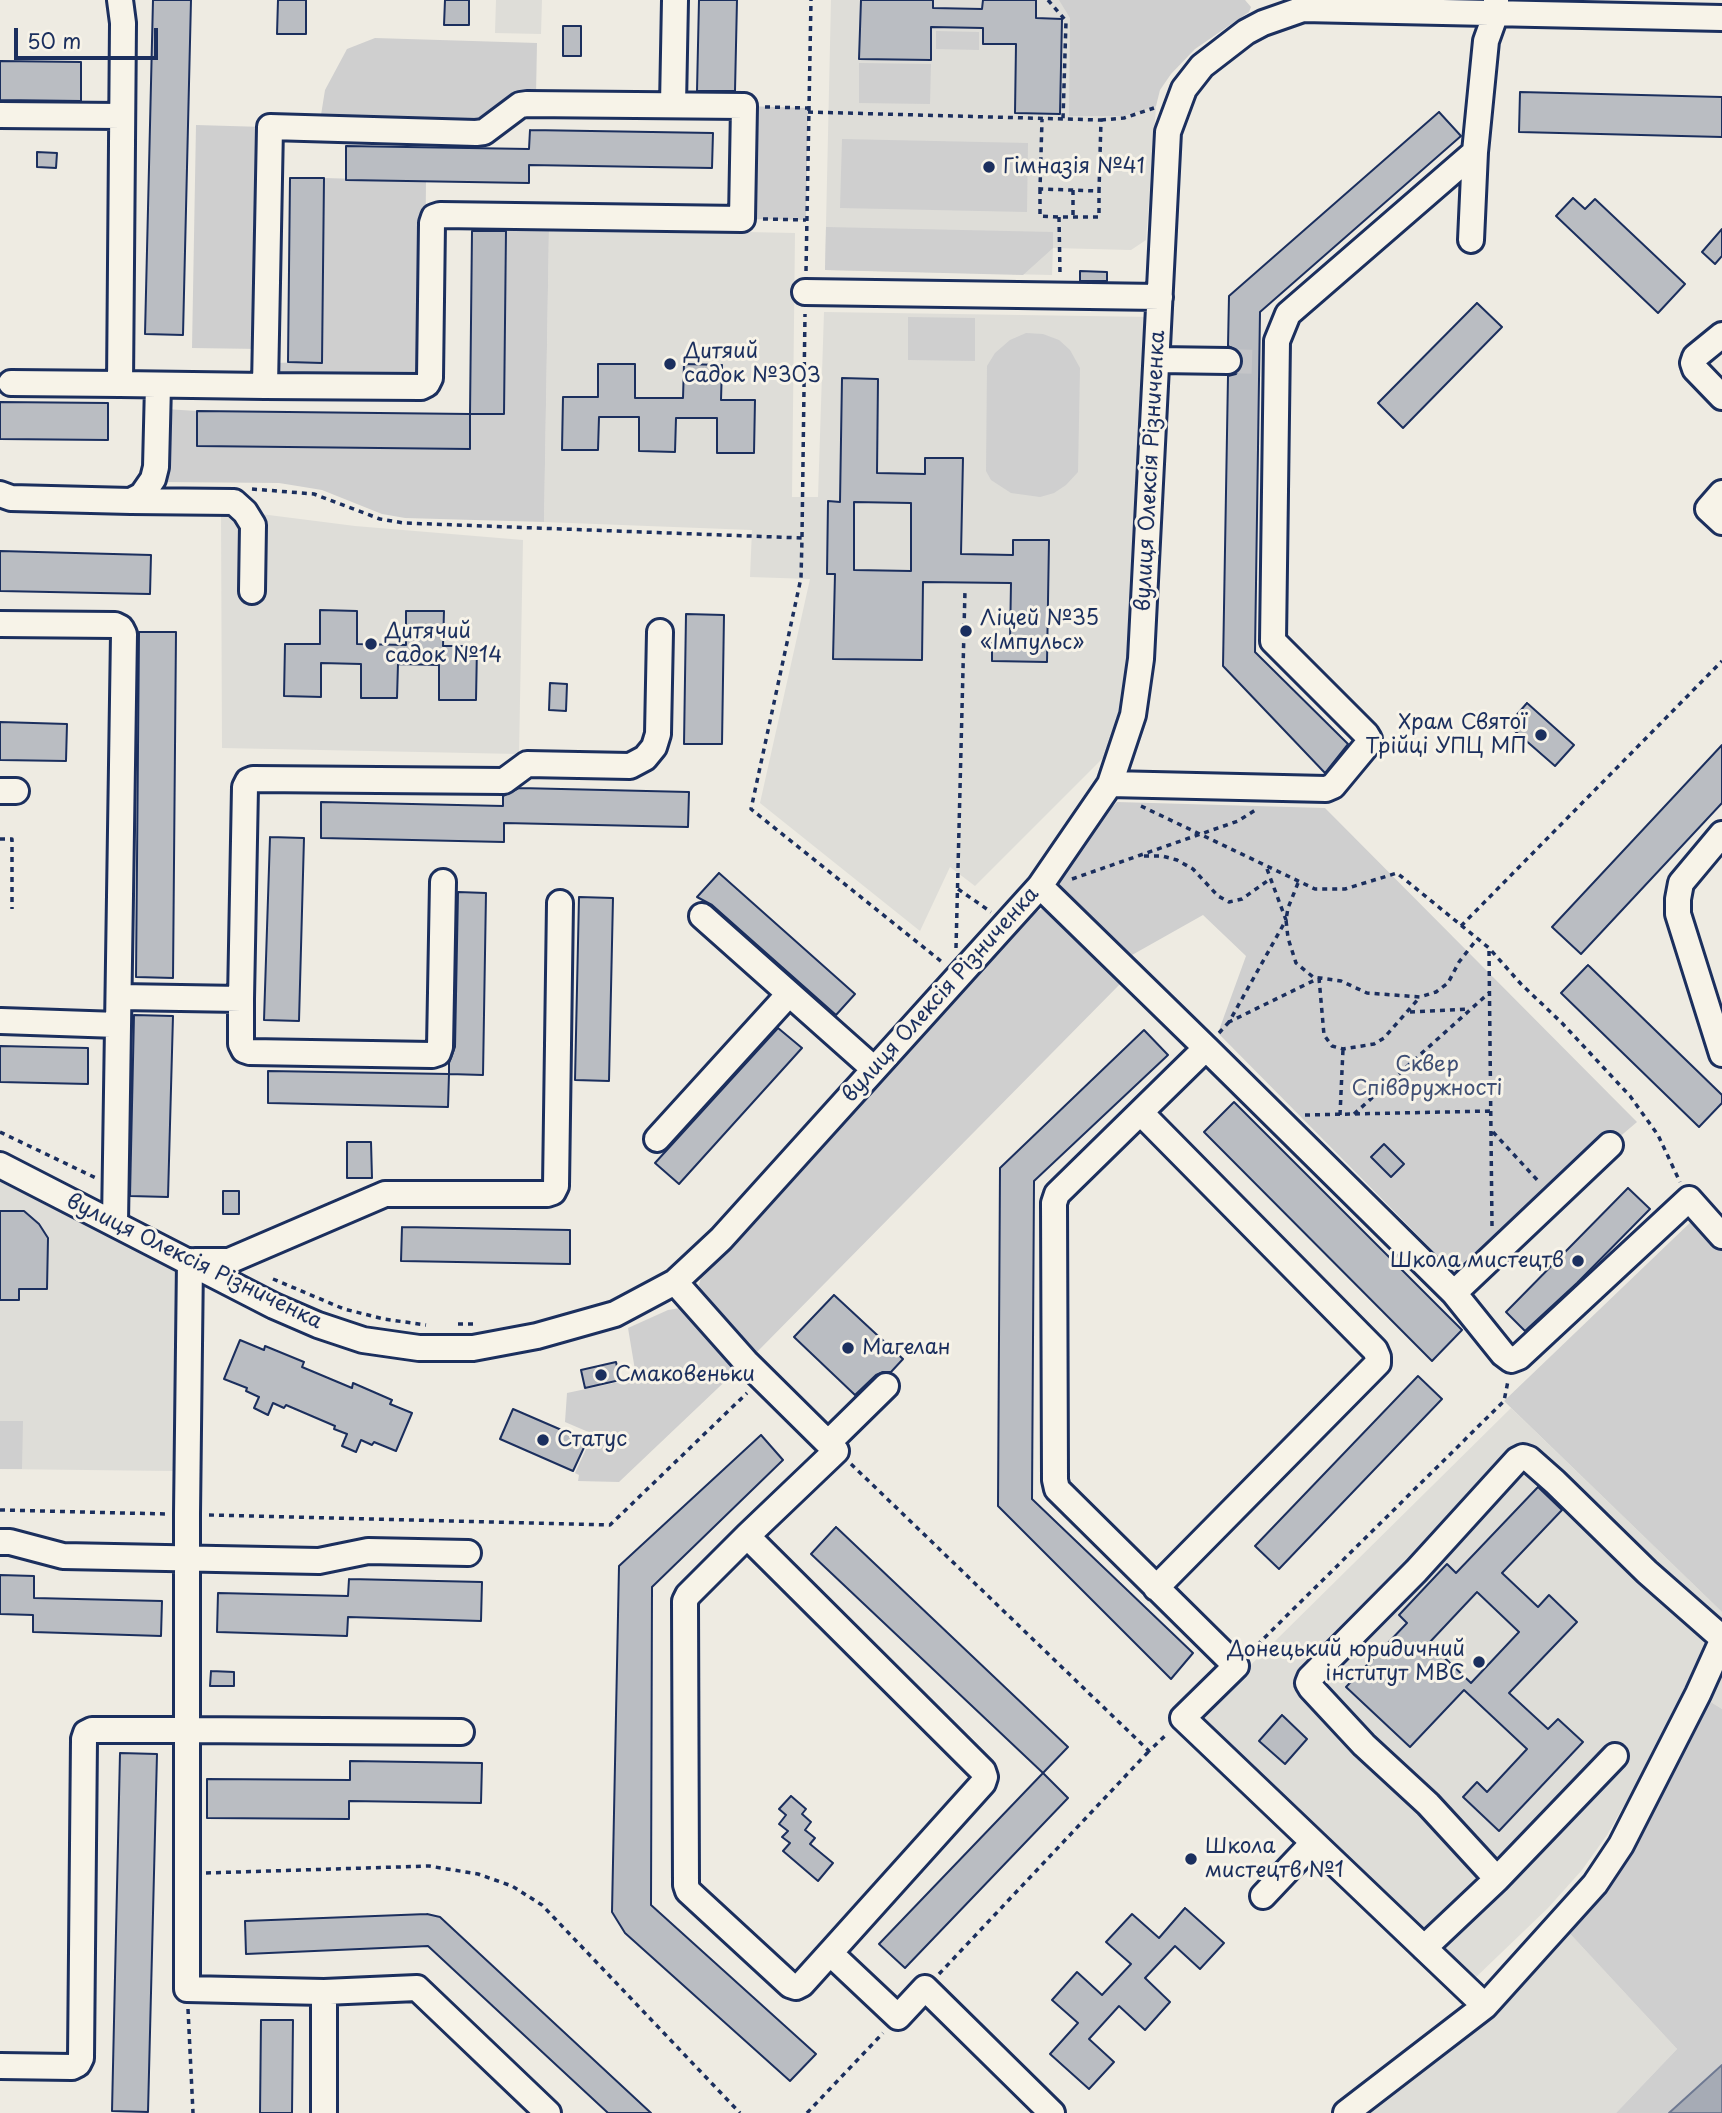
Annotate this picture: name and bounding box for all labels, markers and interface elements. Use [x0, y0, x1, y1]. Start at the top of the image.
scale bar [18, 14, 161, 58]
text: 50 m [27, 24, 81, 56]
place label: Гімназія №41 [1003, 154, 1145, 180]
marker: Гімназія №41 [981, 159, 997, 175]
street label: вулиця Олексія Різниченка [1131, 330, 1171, 612]
place label: Дитяий садок №303 [684, 339, 821, 389]
marker: Дитяий садок №303 [662, 356, 678, 372]
place label: Ліцей №35 «Імпульс» [980, 606, 1099, 656]
place label: Дитячий садок №14 [385, 619, 502, 669]
marker: Ліцей №35 «Імпульс» [958, 623, 974, 639]
marker: Дитячий садок №14 [363, 636, 379, 652]
place label: Храм Святої Трійці УПЦ МП [1365, 710, 1527, 760]
marker: Храм Святої Трійці УПЦ МП [1533, 727, 1549, 743]
street label: вулиця Олексія Різниченка [837, 882, 1045, 1108]
park label: Сквер Співдружності [1352, 1052, 1502, 1102]
street label: вулиця Олексія Різниченка [62, 1189, 326, 1335]
place label: Школа мистецтв [1390, 1248, 1564, 1274]
marker: Школа мистецтв [1570, 1253, 1586, 1269]
place label: Магелан [862, 1335, 950, 1361]
marker: Магелан [840, 1340, 856, 1356]
place label: Смаковеньки [615, 1362, 755, 1388]
marker: Смаковеньки [593, 1367, 609, 1383]
place label: Статус [557, 1427, 627, 1453]
marker: Статус [535, 1432, 551, 1448]
place label: Донецький юридичний інститут МВС [1228, 1637, 1465, 1687]
marker: Донецький юридичний інститут МВС [1471, 1654, 1487, 1670]
place label: Школа мистецтв №1 [1205, 1834, 1344, 1884]
marker: Школа мистецтв №1 [1183, 1851, 1199, 1867]

